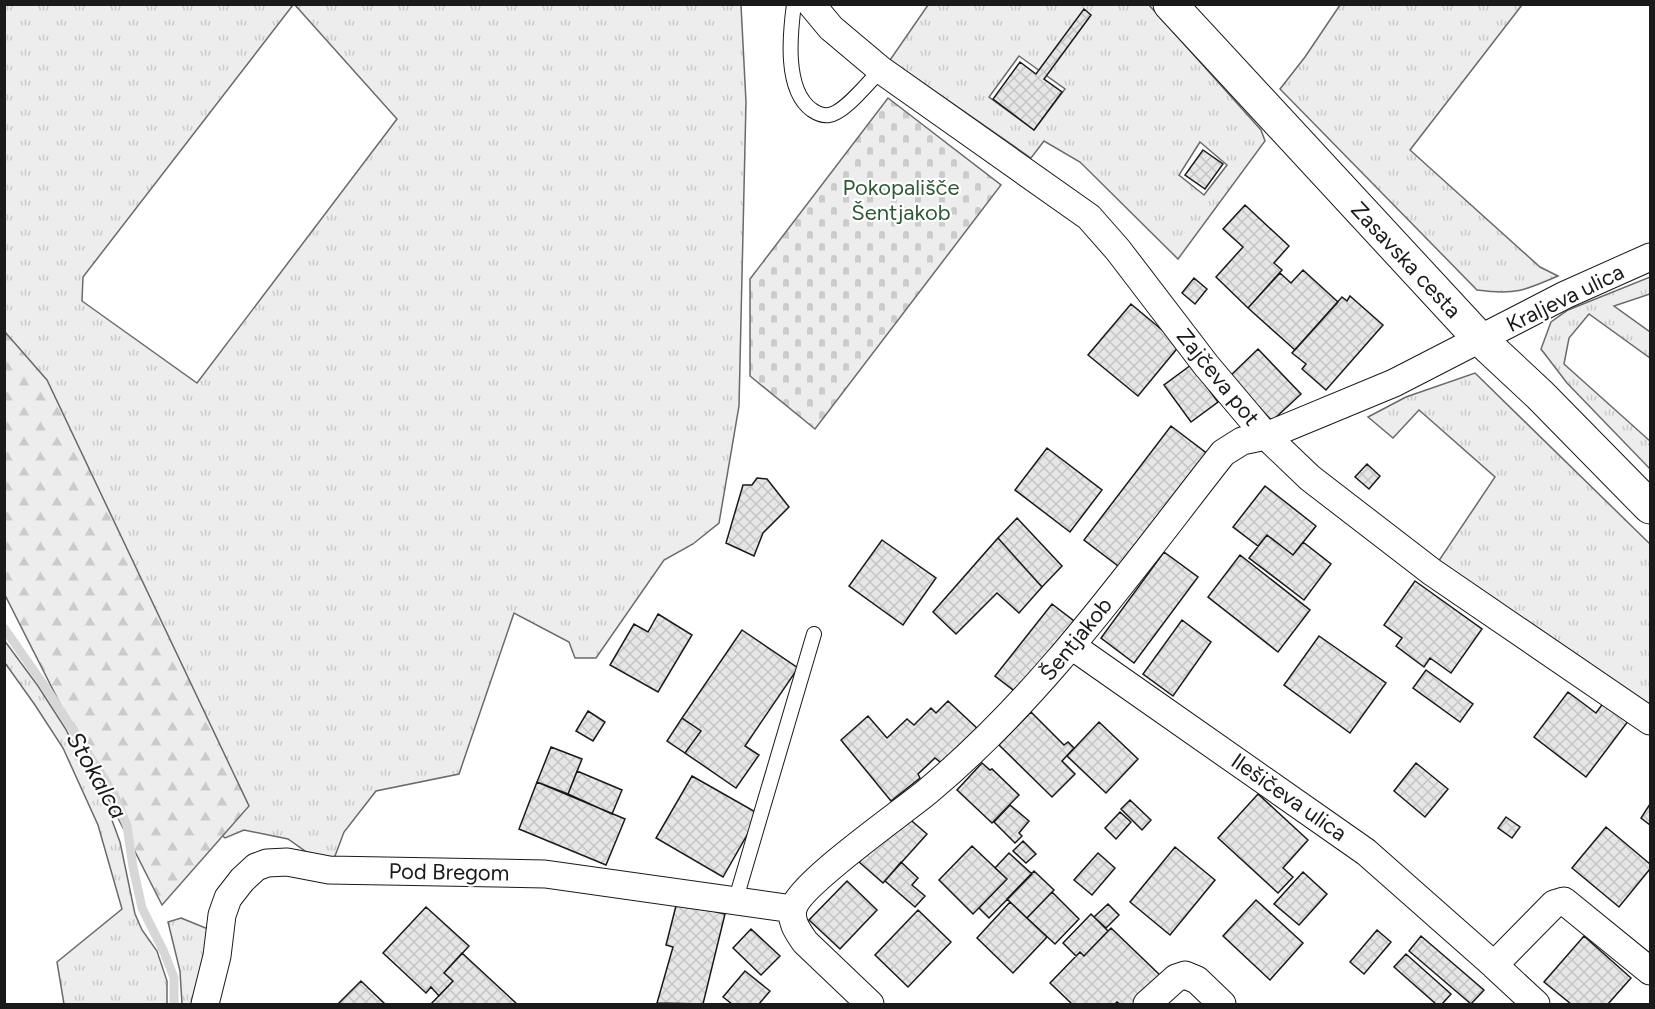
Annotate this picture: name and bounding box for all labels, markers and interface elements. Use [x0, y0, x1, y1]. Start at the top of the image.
park label: Pokopališče Šentjakob [843, 174, 959, 226]
street label: Zasavska cesta [1345, 196, 1467, 324]
street label: Kraljeva ulica [1502, 258, 1628, 338]
street label: Zajčeva pot [1171, 323, 1265, 431]
street label: Šentjakob [1034, 592, 1118, 686]
water label: Stokalca [60, 726, 134, 824]
street label: Ilešičeva ulica [1226, 747, 1352, 847]
street label: Pod Bregom [388, 857, 510, 887]

